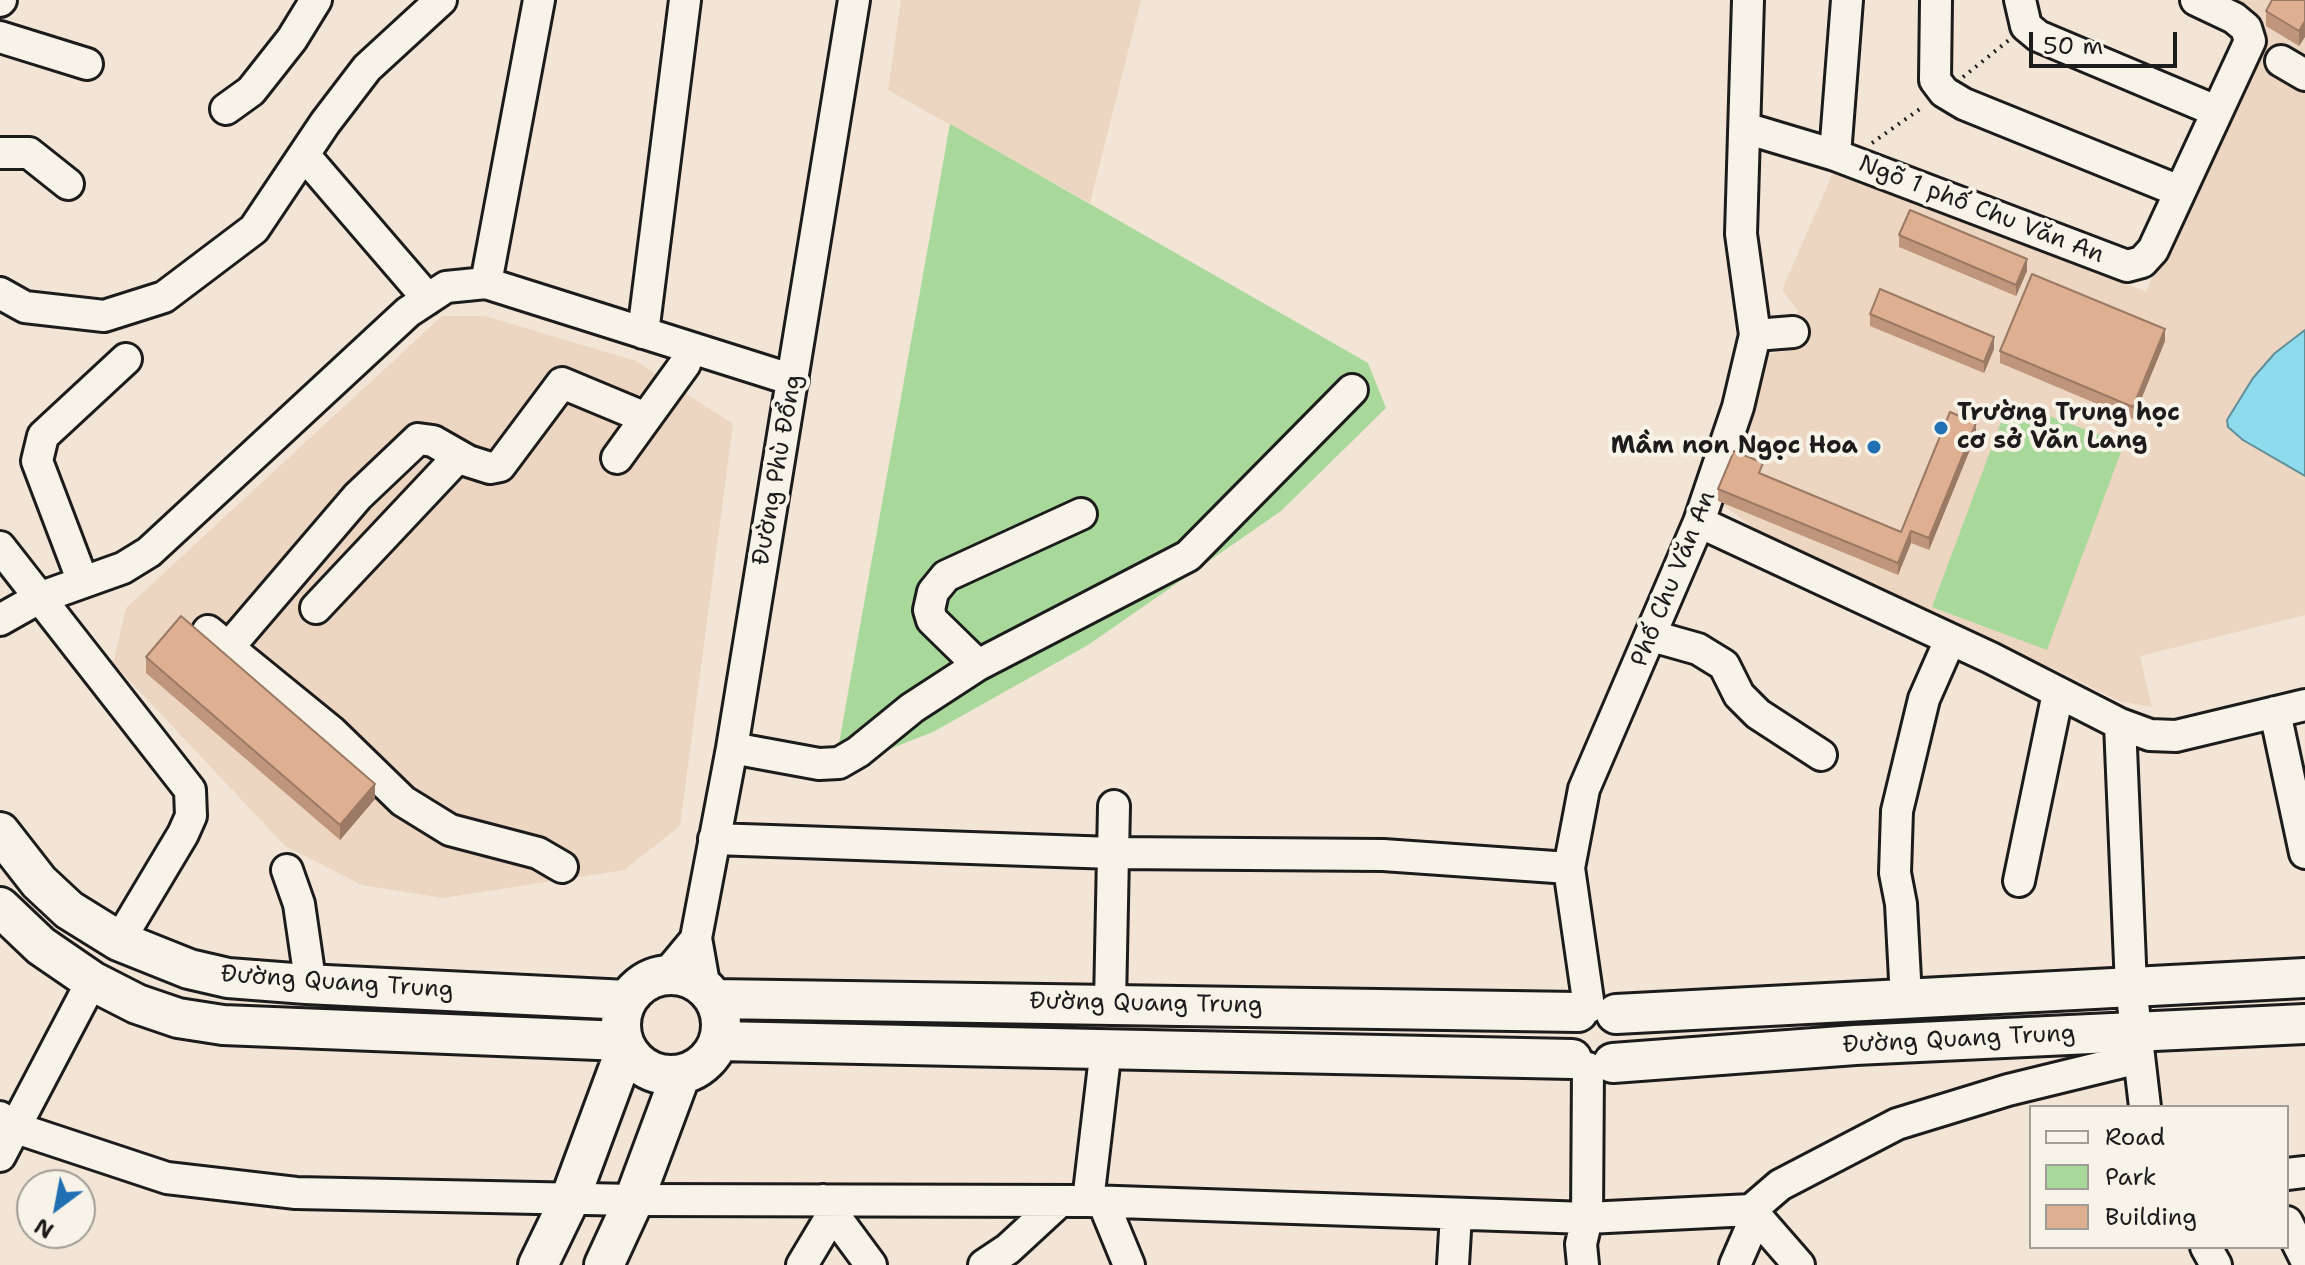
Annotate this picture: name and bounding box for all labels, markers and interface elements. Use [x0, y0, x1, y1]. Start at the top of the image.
scale bar [2033, 16, 2181, 66]
text: 50 m [2043, 30, 2103, 62]
street label: Ngõ 1 phố Chu Văn An [1854, 150, 2108, 270]
street label: Đường Phù Đổng [747, 372, 809, 568]
place label: Trường Trung học cơ sở Văn Lang [1957, 400, 2180, 456]
marker: Trường Trung học cơ sở Văn Lang [1932, 419, 1950, 437]
place label: Mầm non Ngọc Hoa [1611, 433, 1858, 461]
marker: Mầm non Ngọc Hoa [1865, 438, 1883, 456]
street label: Phố Chu Văn An [1626, 487, 1722, 671]
street label: Đường Quang Trung [220, 961, 454, 1005]
street label: Đường Quang Trung [1029, 988, 1263, 1020]
street label: Đường Quang Trung [1842, 1020, 2076, 1060]
legend [2029, 1105, 2289, 1249]
text: Road [2105, 1121, 2165, 1153]
text: Park [2105, 1161, 2157, 1193]
north arrow [16, 1169, 96, 1249]
text: Building [2105, 1201, 2197, 1233]
text: N [29, 1211, 59, 1245]

